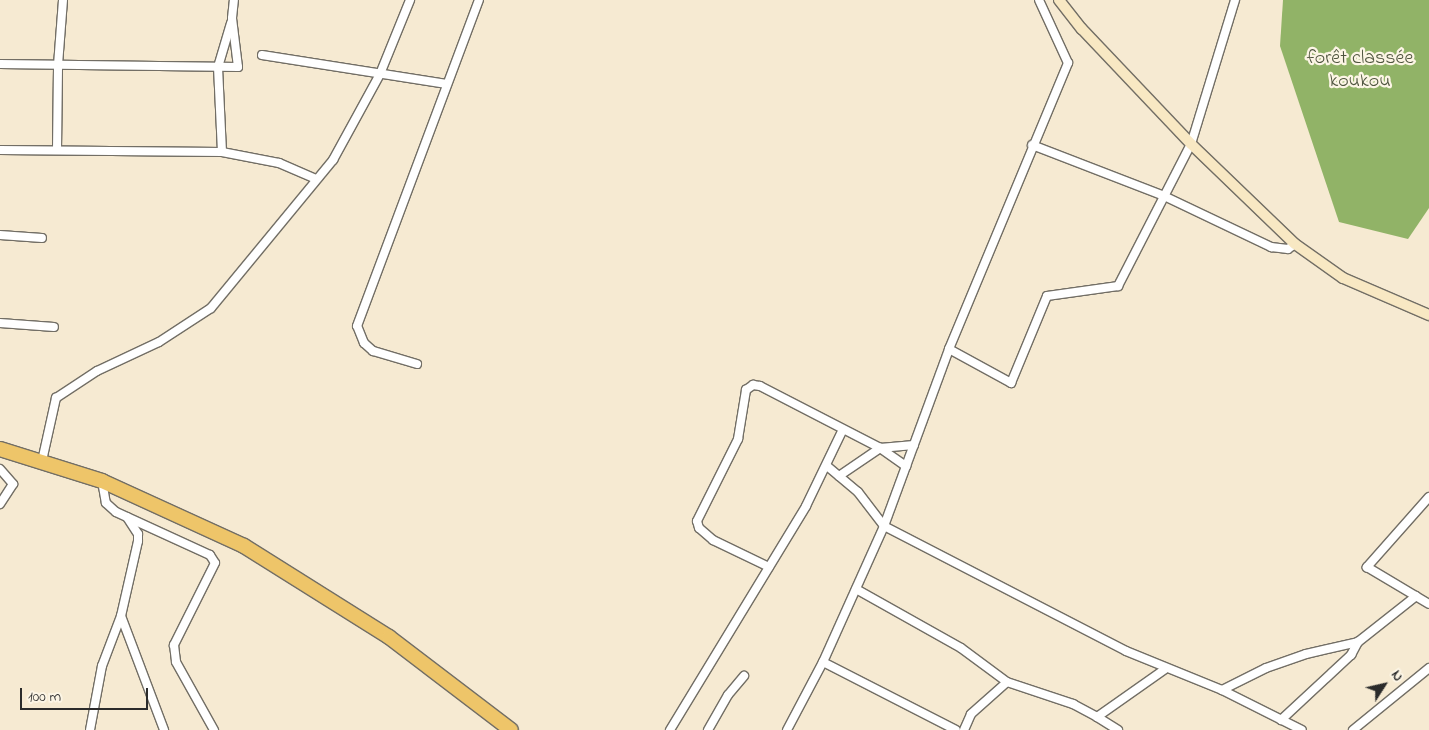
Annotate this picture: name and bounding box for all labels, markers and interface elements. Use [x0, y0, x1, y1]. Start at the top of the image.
park label: forêt classée koukou [1307, 46, 1413, 93]
north arrow [1359, 660, 1409, 710]
text: N [1385, 666, 1408, 686]
scale bar [22, 678, 150, 710]
text: 100 m [28, 686, 61, 708]

